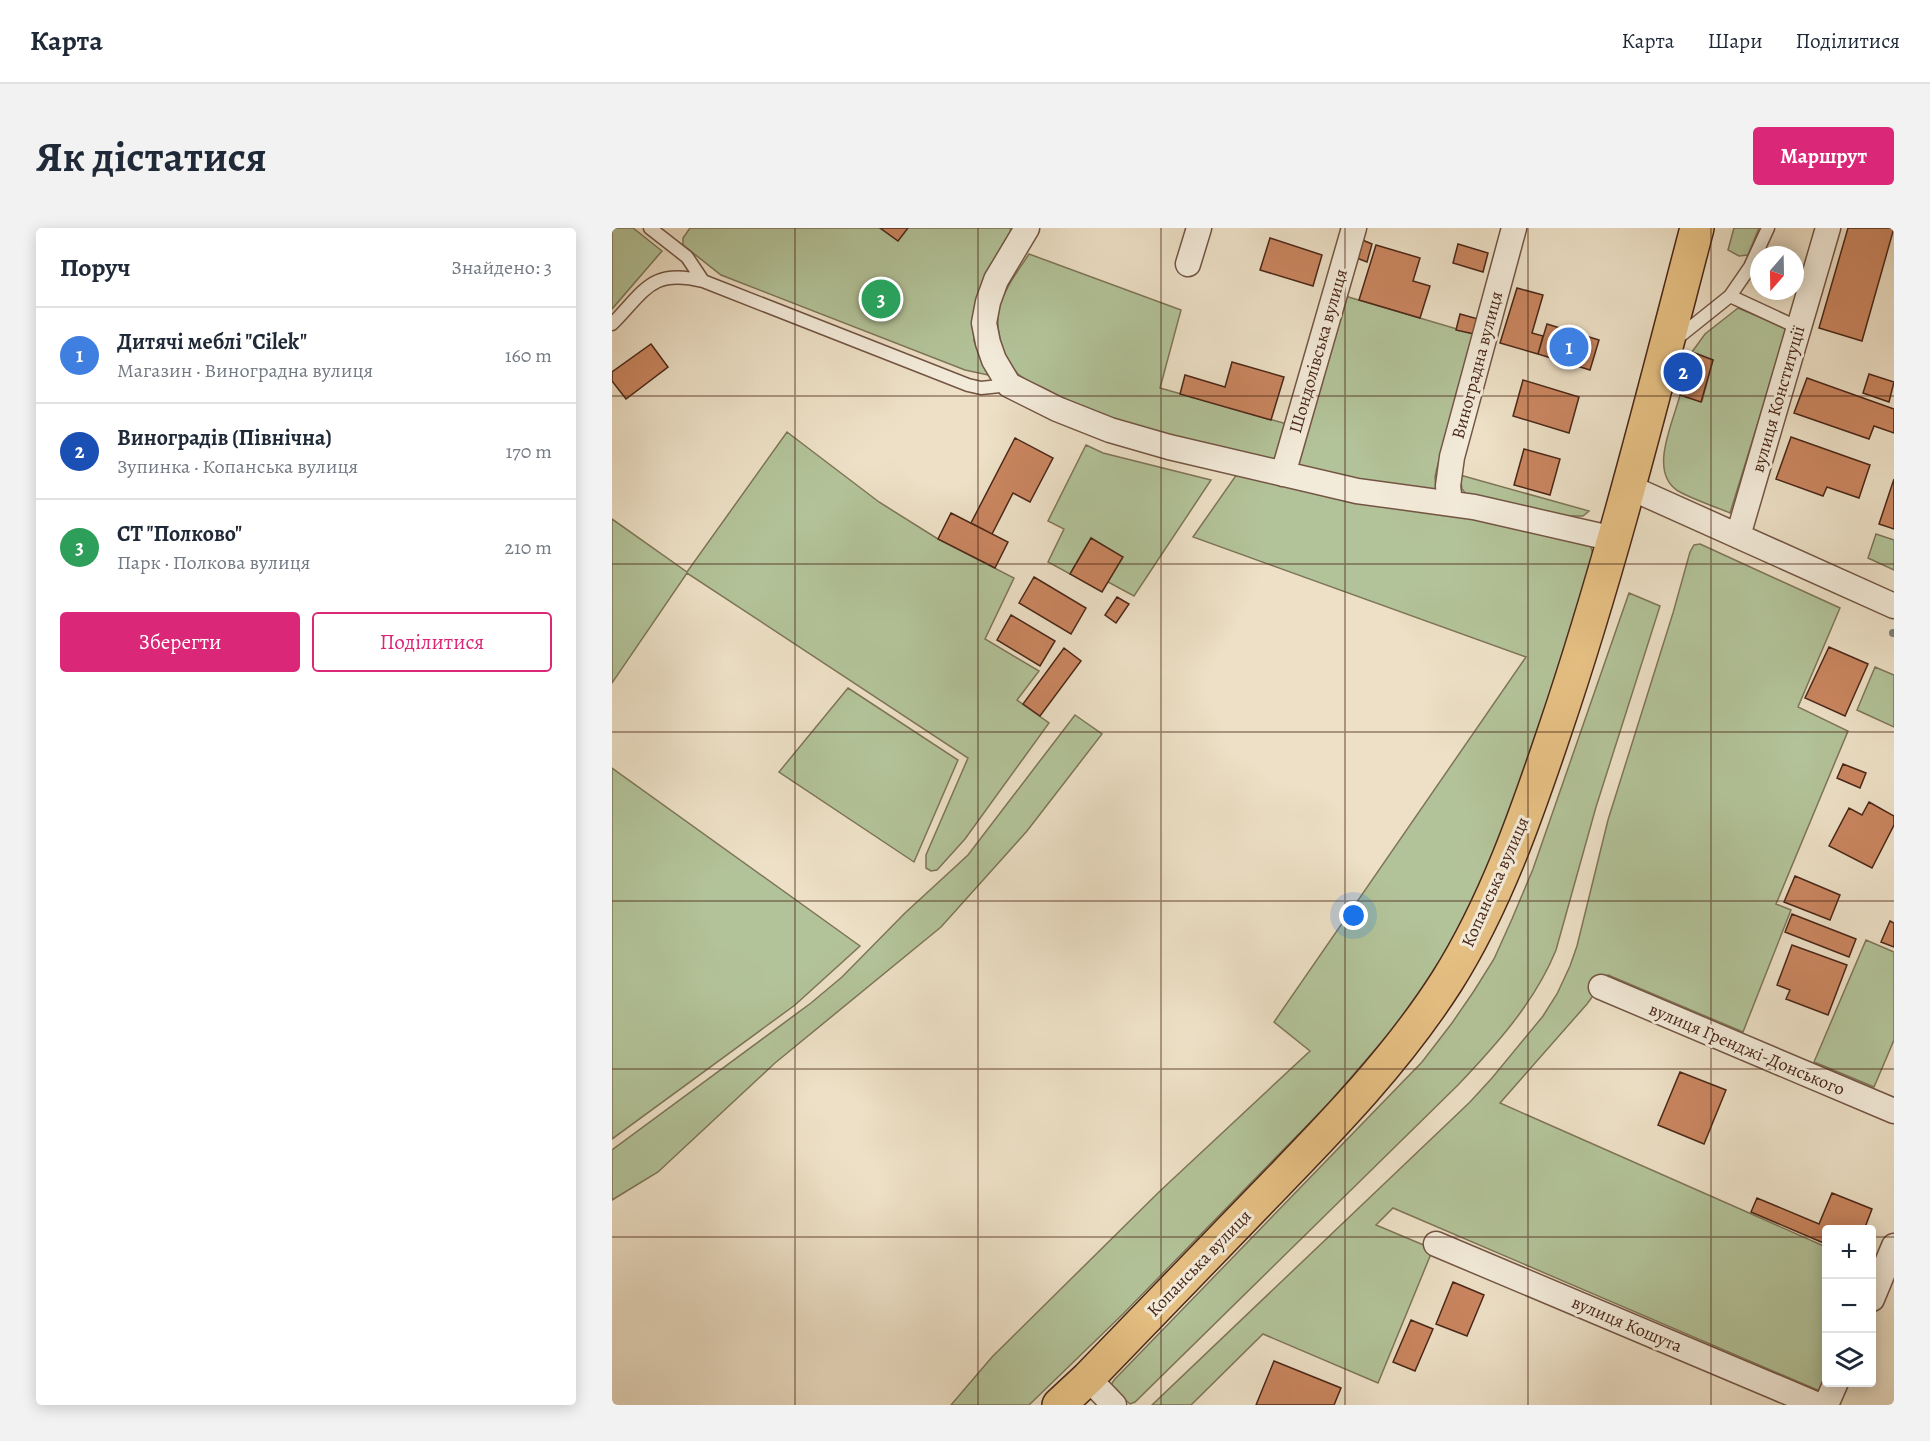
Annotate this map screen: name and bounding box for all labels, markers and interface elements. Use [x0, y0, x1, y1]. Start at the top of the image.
text: Карта [30, 22, 103, 60]
text: Карта [1622, 27, 1674, 55]
text: Шари [1707, 27, 1762, 55]
text: Поділитися [1795, 27, 1900, 55]
button: Маршрут [1753, 127, 1894, 185]
text: Як дістатися [36, 128, 267, 185]
north arrow [1750, 246, 1804, 300]
text: Поруч [60, 250, 131, 285]
text: Знайдено: 3 [451, 254, 552, 281]
street label: Шондолівська вулиця [1283, 266, 1353, 436]
pin: 3 [862, 276, 900, 322]
street label: Виноградна вулиця [1446, 288, 1508, 442]
street label: вулиця Конституції [1746, 323, 1810, 475]
pin: 1 [1550, 324, 1588, 370]
text: Дитячі меблі "Cilek" [117, 327, 307, 357]
text: 1 [76, 342, 83, 369]
text: 160 m [505, 342, 552, 369]
pin: 2 [1664, 350, 1702, 394]
text: Магазин · Виноградна вулиця [117, 357, 373, 384]
text: Виноградів (Північна) [117, 423, 332, 453]
text: 2 [75, 438, 84, 465]
text: 170 m [506, 438, 552, 465]
text: Зупинка · Копанська вулиця [117, 453, 358, 480]
text: СТ "Полково" [117, 519, 242, 549]
text: 3 [75, 534, 84, 561]
text: 210 m [504, 534, 552, 561]
text: Парк · Полкова вулиця [117, 549, 310, 576]
button: Зберегти [60, 612, 300, 672]
button: Поділитися [312, 612, 552, 672]
street label: Копанська вулиця [1455, 813, 1535, 951]
your location [1339, 901, 1368, 930]
street label: вулиця Гренджі-Донського [1645, 997, 1849, 1101]
street label: Копанська вулиця [1142, 1204, 1256, 1322]
map controls [1822, 1225, 1876, 1387]
button: + [1822, 1225, 1876, 1279]
button: − [1822, 1279, 1876, 1333]
street label: вулиця Кошута [1568, 1290, 1686, 1358]
button: layers [1822, 1333, 1876, 1387]

